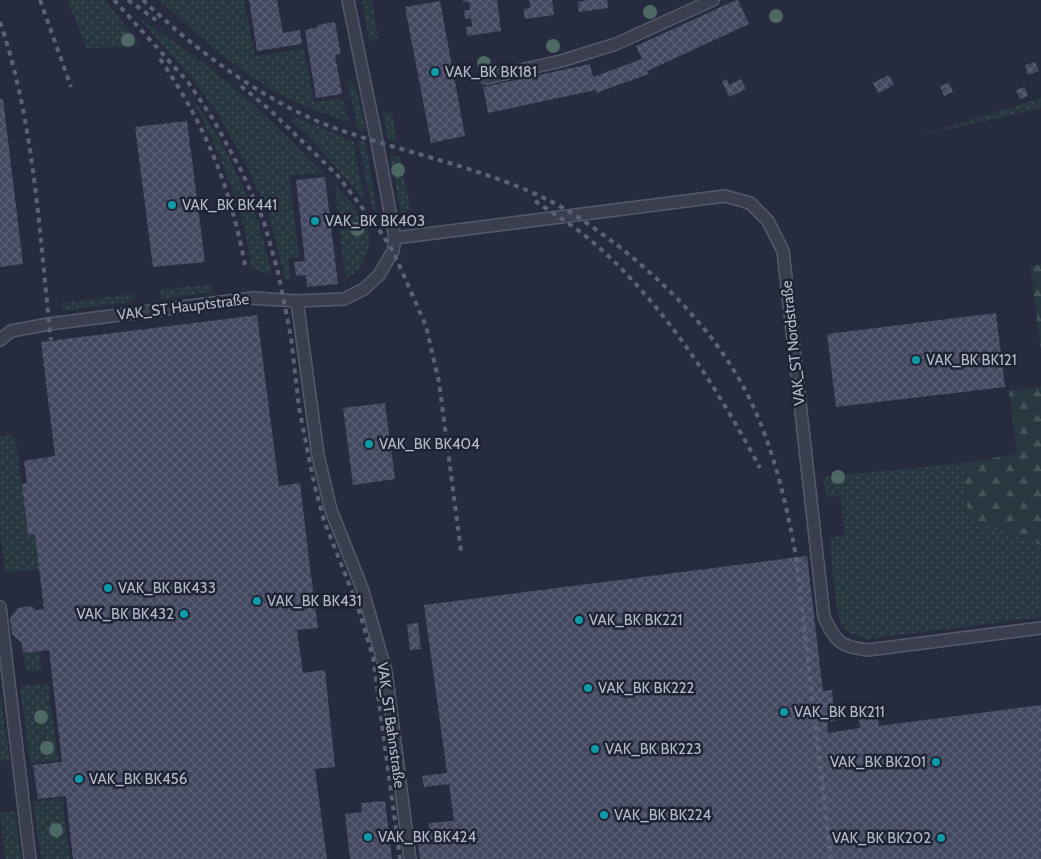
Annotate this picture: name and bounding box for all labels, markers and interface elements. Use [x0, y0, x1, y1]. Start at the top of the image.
place label: VAK_BK BK181 [445, 63, 537, 81]
marker: VAK_BK BK181 [429, 66, 441, 78]
place label: VAK_BK BK441 [182, 196, 277, 214]
marker: VAK_BK BK441 [166, 199, 178, 211]
place label: VAK_BK BK403 [325, 212, 425, 230]
marker: VAK_BK BK403 [309, 215, 321, 227]
street label: VAK_ST Nordstraße [777, 279, 809, 406]
street label: VAK_ST Hauptstraße [116, 290, 250, 324]
place label: VAK_BK BK121 [926, 351, 1017, 369]
marker: VAK_BK BK121 [910, 354, 922, 366]
place label: VAK_BK BK404 [379, 435, 480, 453]
marker: VAK_BK BK404 [363, 438, 375, 450]
place label: VAK_BK BK433 [118, 579, 216, 597]
marker: VAK_BK BK433 [102, 582, 114, 594]
place label: VAK_BK BK431 [267, 592, 362, 610]
marker: VAK_BK BK431 [251, 595, 263, 607]
place label: VAK_BK BK432 [76, 605, 174, 623]
marker: VAK_BK BK432 [178, 608, 190, 620]
place label: VAK_BK BK221 [589, 611, 683, 629]
marker: VAK_BK BK221 [573, 614, 585, 626]
street label: VAK_ST Bahnstraße [373, 661, 409, 789]
place label: VAK_BK BK222 [598, 679, 695, 697]
marker: VAK_BK BK222 [582, 682, 594, 694]
place label: VAK_BK BK211 [794, 703, 885, 721]
marker: VAK_BK BK211 [778, 706, 790, 718]
place label: VAK_BK BK223 [605, 740, 702, 758]
marker: VAK_BK BK223 [589, 743, 601, 755]
place label: VAK_BK BK201 [830, 753, 926, 771]
marker: VAK_BK BK201 [930, 756, 942, 768]
place label: VAK_BK BK456 [89, 770, 187, 788]
marker: VAK_BK BK456 [73, 773, 85, 785]
place label: VAK_BK BK224 [614, 806, 712, 824]
marker: VAK_BK BK224 [598, 809, 610, 821]
place label: VAK_BK BK424 [378, 828, 476, 846]
place label: VAK_BK BK202 [832, 829, 931, 847]
marker: VAK_BK BK424 [362, 831, 374, 843]
marker: VAK_BK BK202 [935, 832, 947, 844]

